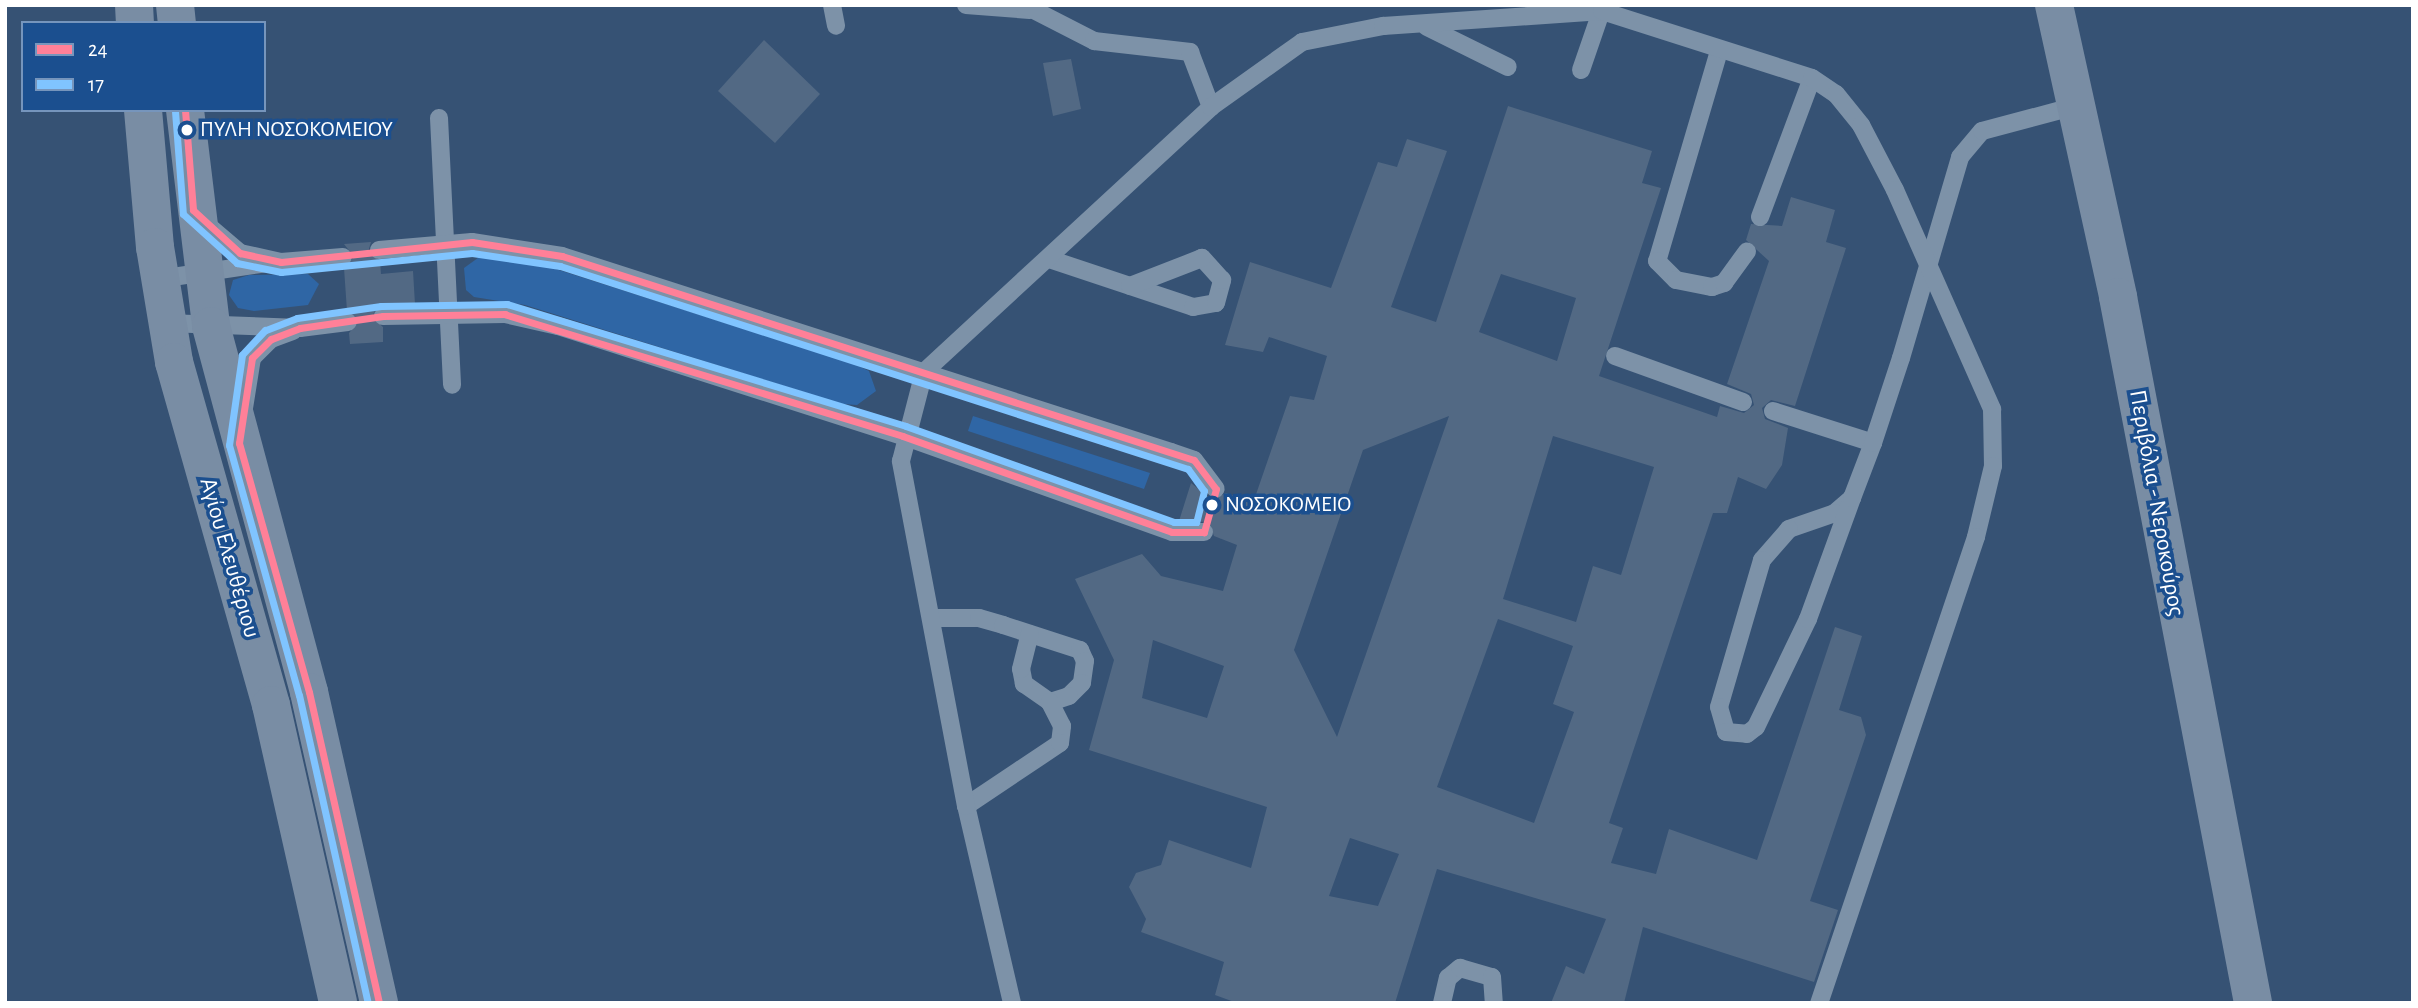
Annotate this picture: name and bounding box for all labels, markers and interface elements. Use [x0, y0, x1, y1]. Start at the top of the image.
legend [21, 21, 266, 112]
text: 24 [88, 39, 108, 60]
text: 17 [88, 74, 104, 95]
place label: ΠΥΛΗ ΝΟΣΟΚΟΜΕΙΟΥ [200, 117, 393, 143]
marker: ΠΥΛΗ ΝΟΣΟΚΟΜΕΙΟΥ [180, 123, 194, 137]
street label: Περιβόλια - Νεροκούρος [2122, 388, 2190, 618]
street label: Αγίου Ελευθέριου [192, 475, 266, 641]
place label: ΝΟΣΟΚΟΜΕΙΟ [1225, 492, 1351, 518]
marker: ΝΟΣΟΚΟΜΕΙΟ [1205, 498, 1219, 512]

